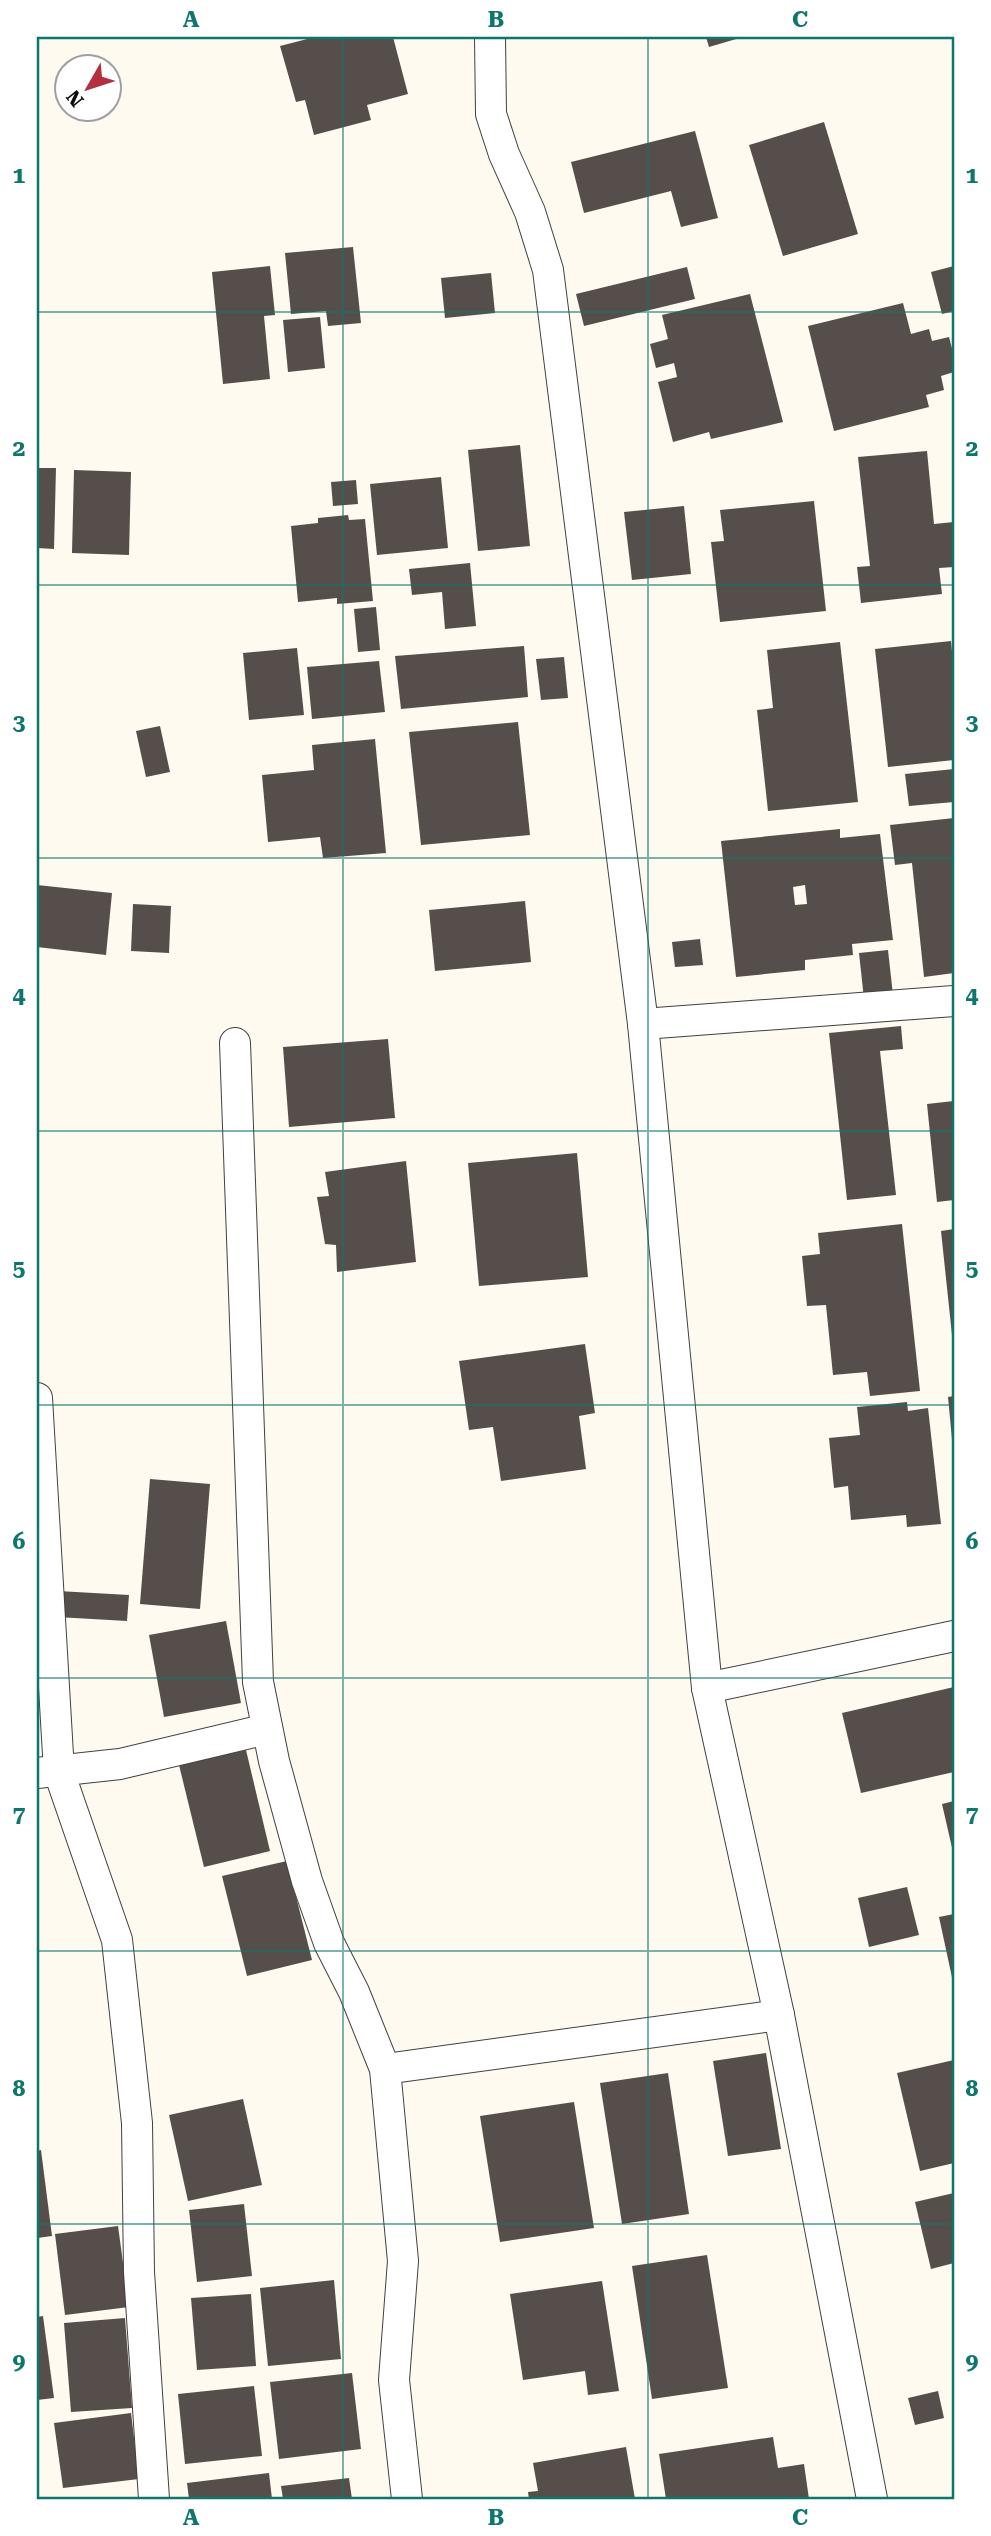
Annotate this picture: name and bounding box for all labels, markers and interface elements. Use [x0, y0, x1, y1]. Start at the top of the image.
text: A [183, 6, 200, 33]
text: B [488, 6, 504, 33]
text: C [792, 6, 808, 33]
north arrow [52, 52, 122, 122]
text: N [61, 85, 89, 111]
text: 1 [13, 162, 26, 189]
text: 1 [966, 162, 979, 189]
text: 2 [13, 435, 25, 462]
text: 2 [966, 435, 978, 462]
text: 3 [13, 709, 26, 736]
text: 3 [966, 709, 979, 736]
text: 4 [13, 982, 26, 1009]
text: 4 [966, 982, 979, 1009]
text: 5 [13, 1255, 26, 1282]
text: 5 [966, 1255, 979, 1282]
text: 6 [13, 1528, 26, 1555]
text: 6 [966, 1528, 979, 1555]
text: 7 [13, 1801, 26, 1828]
text: 7 [966, 1801, 979, 1828]
text: 8 [13, 2075, 26, 2102]
text: 8 [966, 2075, 979, 2102]
text: 9 [13, 2348, 26, 2375]
text: 9 [966, 2348, 979, 2375]
text: A [183, 2504, 200, 2531]
text: B [488, 2504, 504, 2531]
text: C [792, 2504, 808, 2531]

